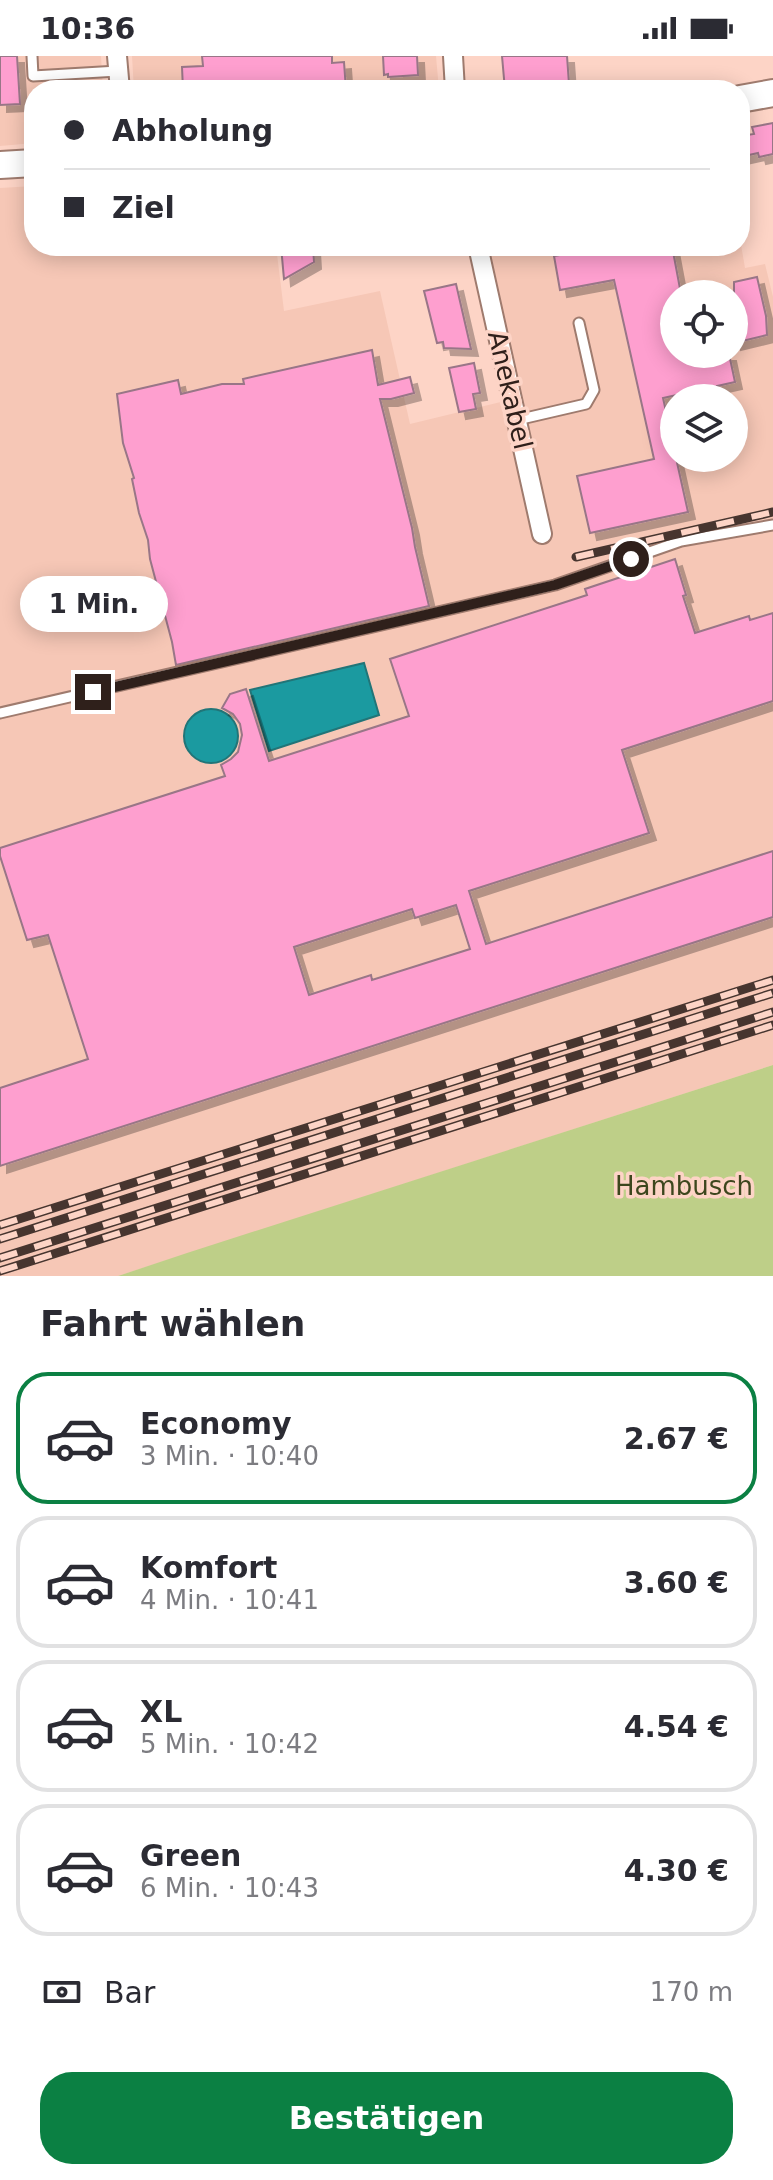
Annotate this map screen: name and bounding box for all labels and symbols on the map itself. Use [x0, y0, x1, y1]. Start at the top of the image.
street label: Anekabel [482, 328, 538, 452]
route start [613, 541, 649, 577]
callout: 1 Min. [19, 576, 167, 632]
route end [75, 674, 111, 710]
park label: Hambusch [615, 1171, 753, 1201]

